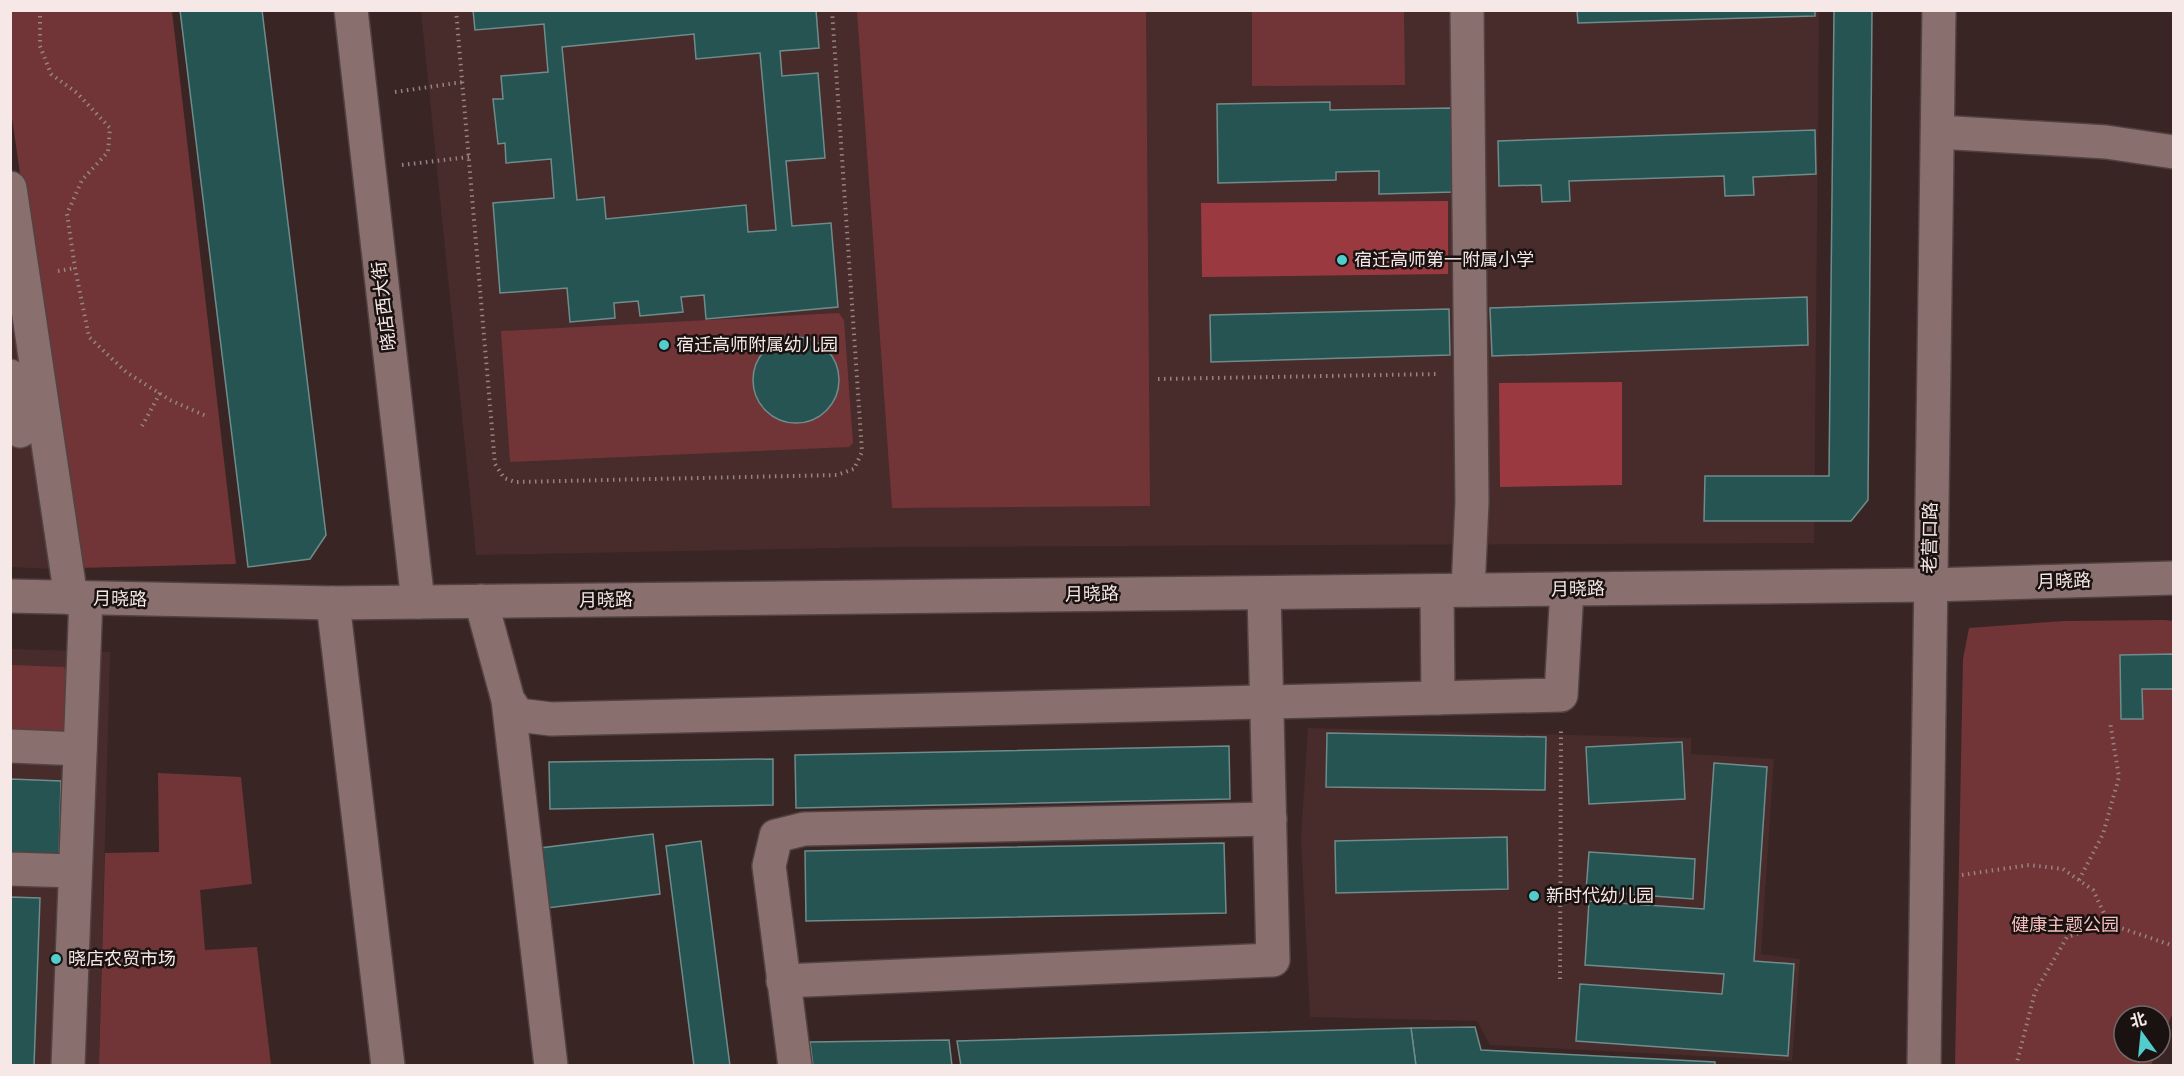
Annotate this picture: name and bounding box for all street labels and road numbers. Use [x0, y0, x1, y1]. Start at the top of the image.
street label: 晓店西大街 [367, 260, 400, 352]
street label: 老营口路 [1917, 502, 1942, 574]
street label: 月晓路 [2037, 568, 2091, 593]
street label: 月晓路 [1551, 577, 1605, 600]
street label: 月晓路 [1065, 582, 1119, 605]
street label: 月晓路 [93, 587, 147, 610]
street label: 月晓路 [579, 588, 633, 611]

